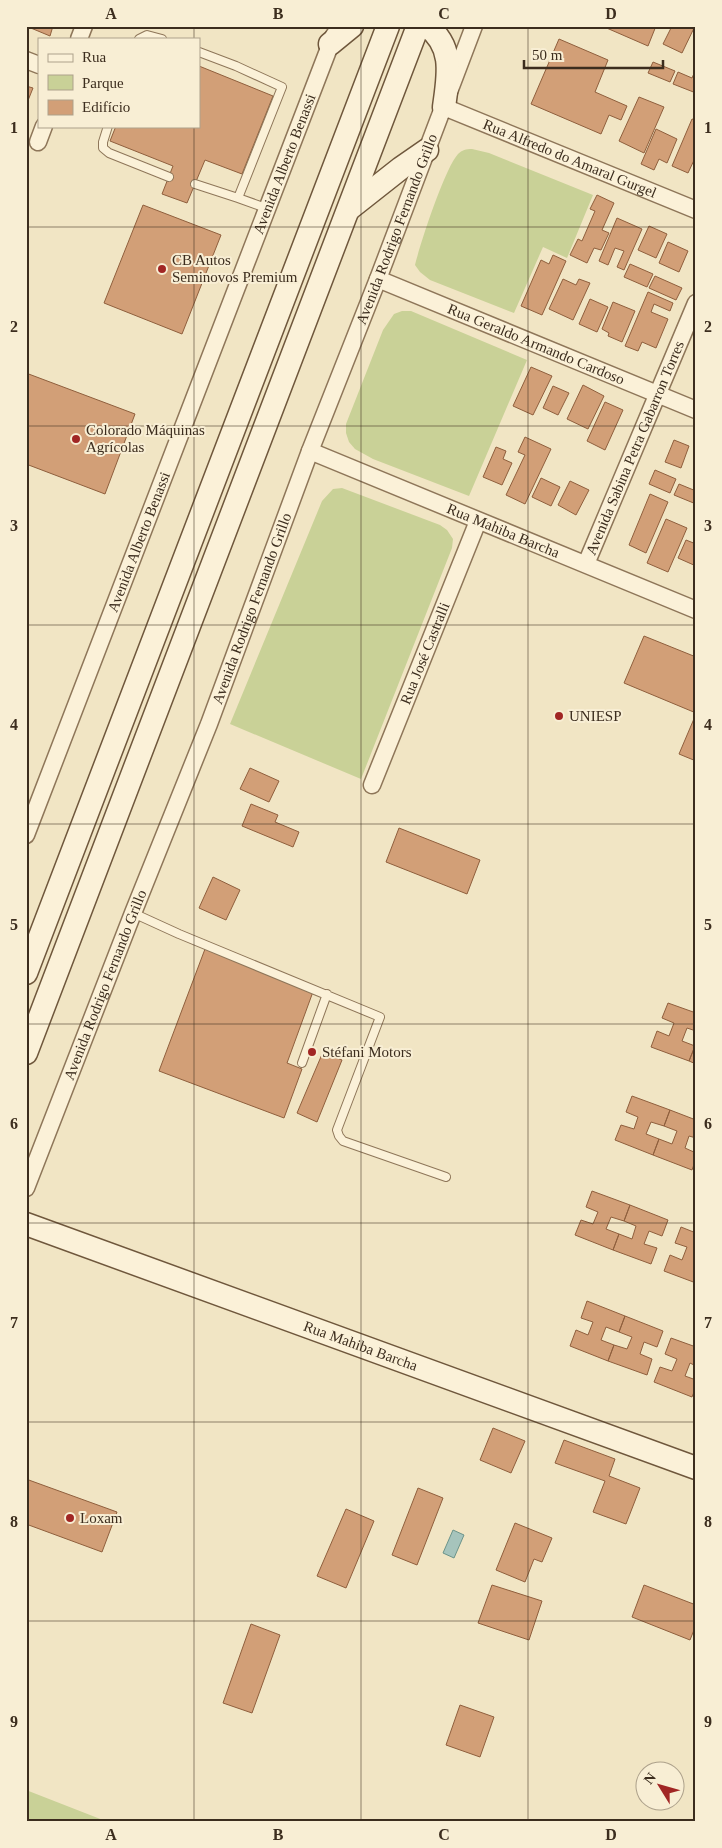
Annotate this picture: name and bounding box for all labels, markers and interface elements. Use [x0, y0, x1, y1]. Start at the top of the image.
text: A [105, 5, 117, 22]
text: B [273, 5, 284, 22]
text: C [438, 5, 450, 22]
text: D [605, 5, 617, 22]
legend [38, 38, 200, 128]
scale bar [524, 38, 663, 70]
text: 50 m [532, 47, 563, 63]
text: Rua [82, 49, 107, 65]
text: Parque [82, 75, 124, 91]
street label: Avenida Alberto Benassi [250, 92, 319, 236]
text: Edifício [82, 99, 130, 115]
street label: Rua Alfredo do Amaral Gurgel [481, 116, 659, 201]
text: 1 [10, 119, 18, 136]
text: 1 [704, 119, 712, 136]
street label: Avenida Rodrigo Fernando Grillo [353, 132, 440, 327]
place label: CB Autos Seminovos Premium [172, 252, 298, 285]
marker: CB Autos Seminovos Premium [156, 263, 168, 275]
street label: Rua Geraldo Armando Cardoso [445, 301, 627, 388]
text: 2 [10, 318, 18, 335]
text: 2 [704, 318, 712, 335]
street label: Avenida Sabina Petra Gabarron Torres [583, 338, 687, 557]
place label: Colorado Máquinas Agrícolas [86, 422, 205, 455]
marker: Colorado Máquinas Agrícolas [70, 433, 82, 445]
street label: Avenida Alberto Benassi [105, 470, 173, 614]
street label: Rua Mahiba Barcha [445, 500, 562, 561]
street label: Avenida Rodrigo Fernando Grillo [209, 511, 294, 706]
text: 3 [10, 517, 18, 534]
text: 3 [704, 517, 712, 534]
street label: Rua José Castralli [397, 600, 453, 707]
place label: UNIESP [569, 708, 622, 724]
marker: UNIESP [553, 710, 565, 722]
text: 4 [10, 716, 18, 733]
text: 4 [704, 716, 712, 733]
street label: Avenida Rodrigo Fernando Grillo [61, 887, 149, 1082]
text: 5 [10, 916, 18, 933]
text: 5 [704, 916, 712, 933]
place label: Stéfani Motors [322, 1044, 412, 1060]
marker: Stéfani Motors [306, 1046, 318, 1058]
text: 6 [10, 1115, 18, 1132]
text: 6 [704, 1115, 712, 1132]
text: 7 [10, 1314, 18, 1331]
text: 7 [704, 1314, 712, 1331]
street label: Rua Mahiba Barcha [301, 1318, 420, 1374]
place label: Loxam [80, 1510, 123, 1526]
marker: Loxam [64, 1512, 76, 1524]
text: 8 [10, 1513, 18, 1530]
text: 8 [704, 1513, 712, 1530]
text: 9 [10, 1713, 18, 1730]
text: 9 [704, 1713, 712, 1730]
north arrow [634, 1760, 684, 1810]
text: N [641, 1770, 659, 1787]
text: A [105, 1826, 117, 1843]
text: B [273, 1826, 284, 1843]
text: C [438, 1826, 450, 1843]
text: D [605, 1826, 617, 1843]

